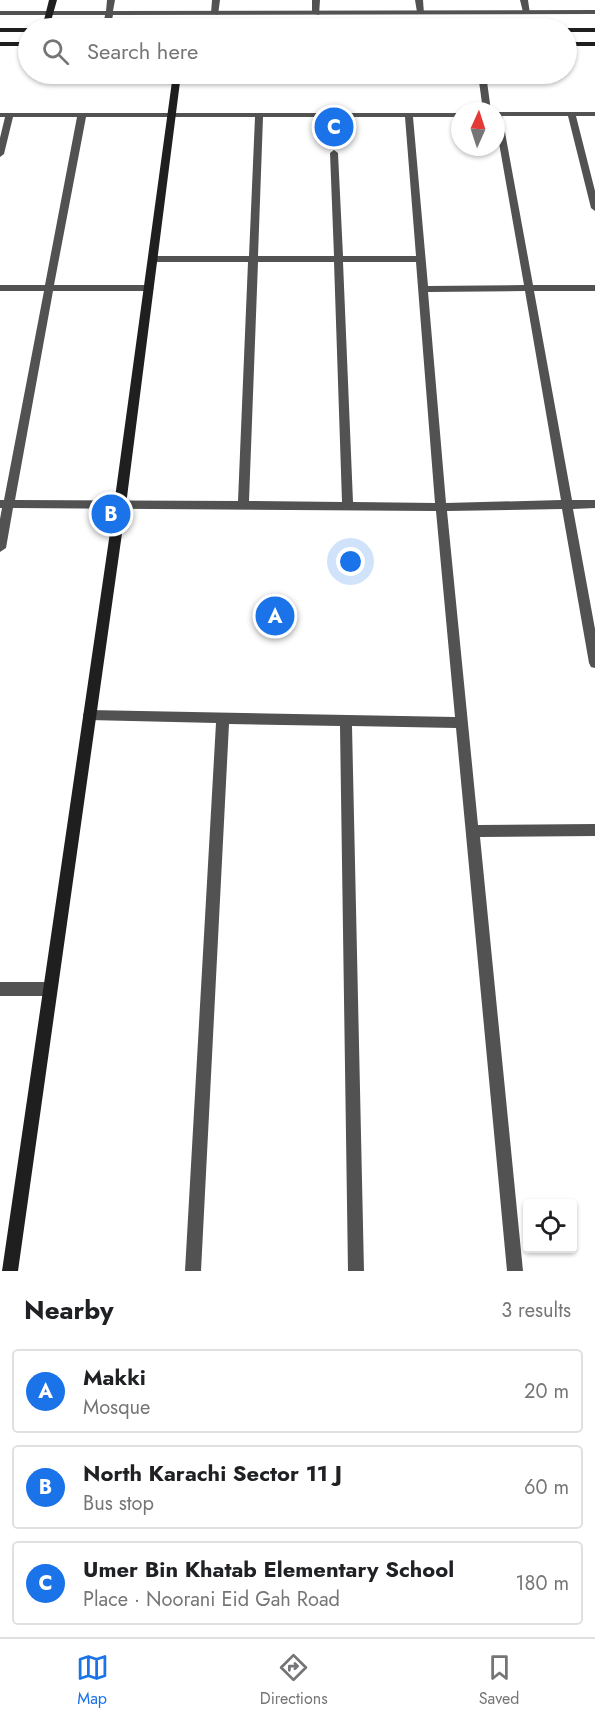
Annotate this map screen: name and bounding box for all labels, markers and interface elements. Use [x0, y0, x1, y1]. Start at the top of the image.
search box [18, 18, 577, 84]
icon: search [39, 35, 72, 68]
text: Search here [87, 35, 198, 67]
north arrow [451, 102, 505, 156]
pin: C [314, 104, 354, 150]
pin: B [92, 492, 130, 536]
your location [336, 547, 365, 576]
pin: A [256, 594, 294, 638]
map controls [523, 1199, 577, 1253]
button: locate [523, 1199, 577, 1253]
text: Nearby [24, 1291, 113, 1329]
text: 3 results [501, 1296, 571, 1325]
text: Makki [83, 1361, 146, 1393]
text: A [38, 1377, 53, 1406]
text: 20 m [524, 1377, 569, 1406]
text: Mosque [83, 1393, 150, 1422]
text: North Karachi Sector 11 J [83, 1457, 342, 1489]
text: B [39, 1473, 52, 1502]
text: 60 m [524, 1473, 569, 1502]
text: Bus stop [83, 1489, 154, 1518]
text: Umer Bin Khatab Elementary School [83, 1553, 454, 1585]
text: C [38, 1569, 53, 1598]
text: 180 m [515, 1569, 569, 1598]
text: Place · Noorani Eid Gah Road [83, 1585, 340, 1614]
tab: Map [76, 1651, 109, 1710]
tab: Directions [260, 1651, 328, 1710]
tab: Saved [479, 1651, 519, 1710]

